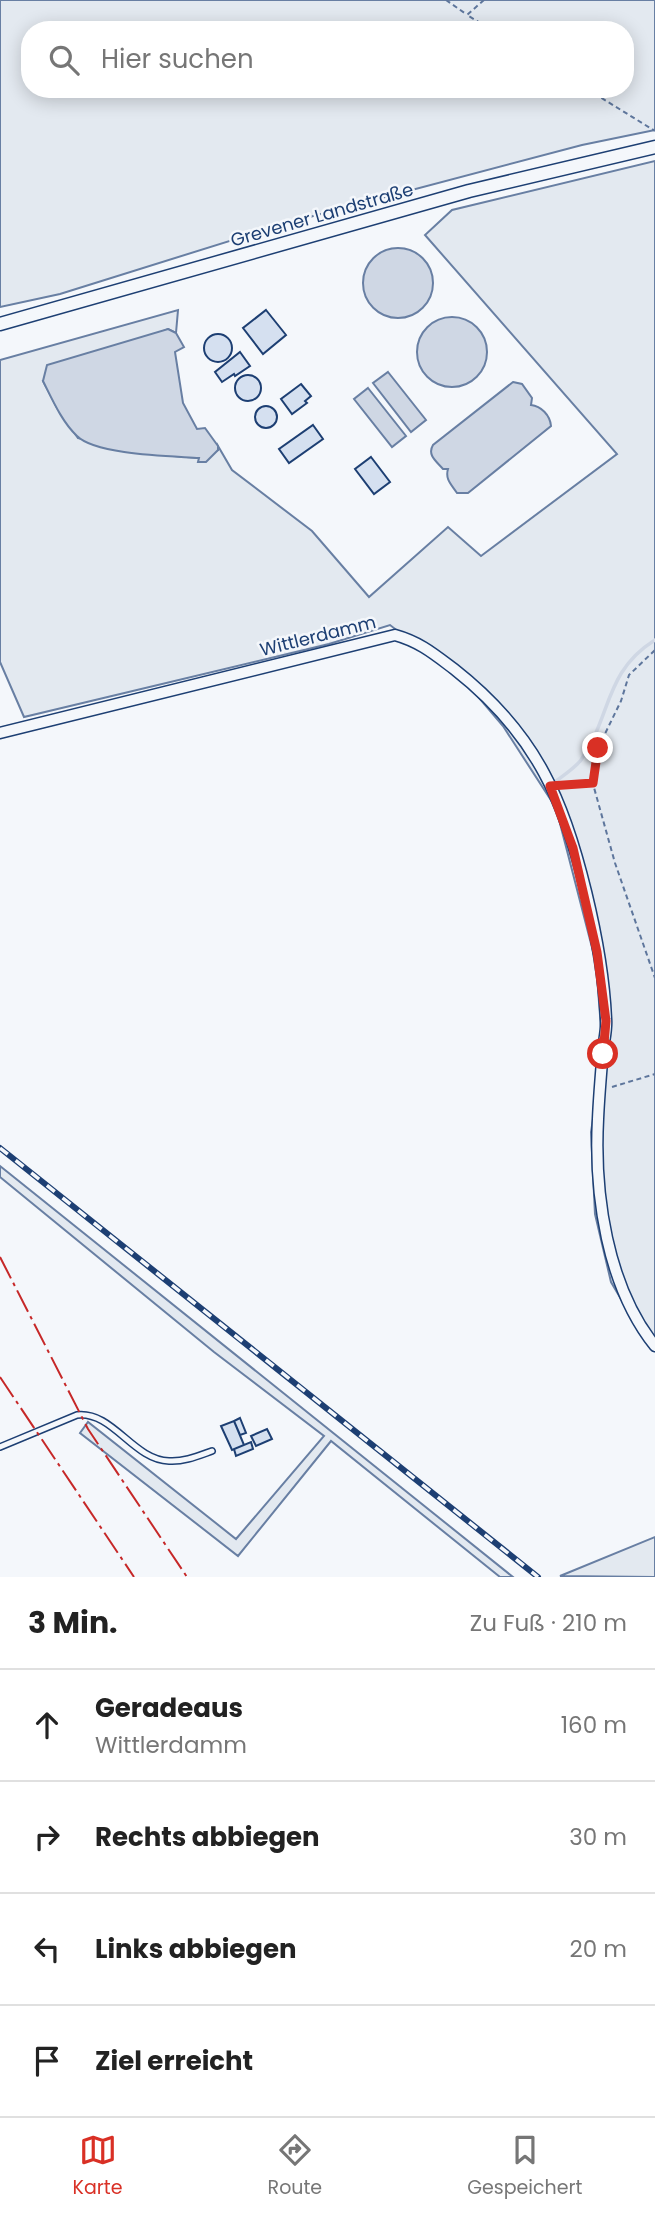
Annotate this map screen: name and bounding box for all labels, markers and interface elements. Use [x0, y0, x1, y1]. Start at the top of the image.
search box [21, 21, 634, 98]
icon: search [45, 41, 83, 79]
text: Hier suchen [101, 41, 254, 77]
street label: Grevener Landstraße [227, 176, 416, 253]
street label: Wittlerdamm [257, 609, 379, 662]
route end [582, 732, 613, 763]
route start [587, 1038, 618, 1069]
text: 3 Min. [28, 1601, 118, 1644]
text: Zu Fuß · 210 m [470, 1607, 627, 1639]
text: Geradeaus [95, 1690, 243, 1726]
icon: ahead [28, 1706, 66, 1744]
text: 160 m [561, 1709, 627, 1741]
text: Wittlerdamm [95, 1729, 247, 1761]
icon: right [28, 1818, 66, 1856]
text: Rechts abbiegen [95, 1819, 320, 1855]
text: 30 m [569, 1821, 627, 1853]
icon: left [28, 1930, 66, 1968]
text: Links abbiegen [95, 1931, 297, 1967]
text: 20 m [569, 1933, 627, 1965]
icon: arrive [28, 2042, 66, 2080]
text: Ziel erreicht [95, 2043, 253, 2079]
tab: Karte [73, 2131, 123, 2202]
tab: Route [268, 2131, 322, 2202]
tab: Gespeichert [467, 2131, 582, 2202]

